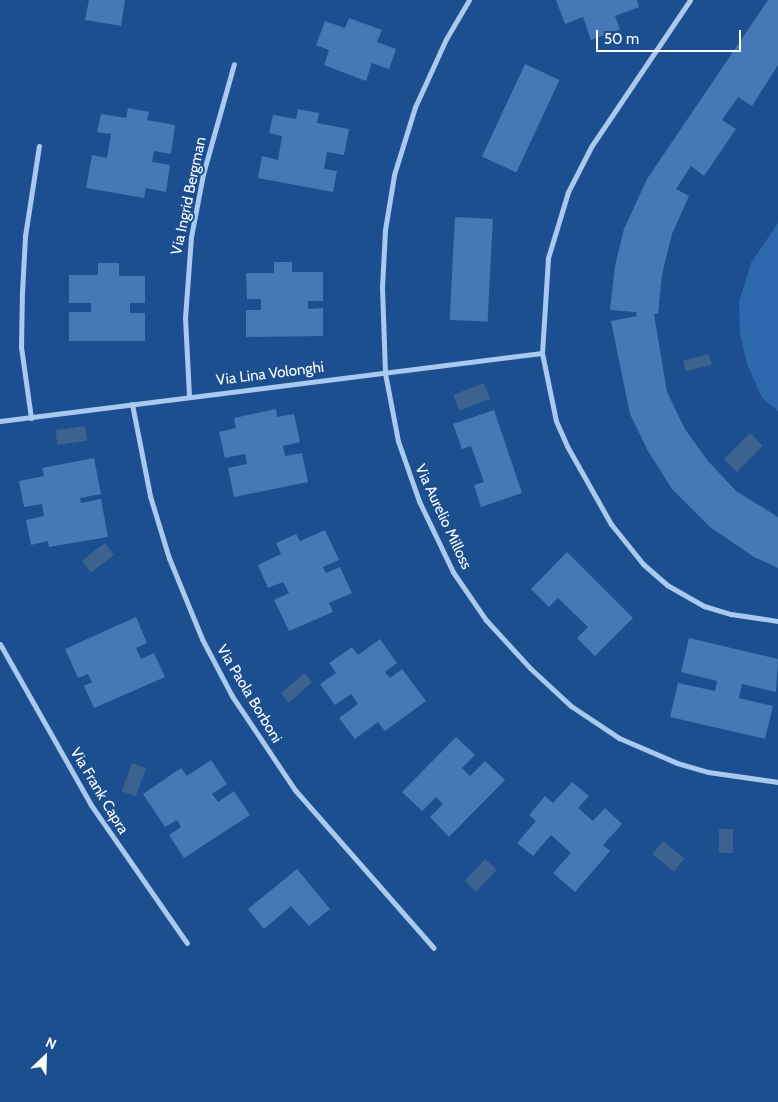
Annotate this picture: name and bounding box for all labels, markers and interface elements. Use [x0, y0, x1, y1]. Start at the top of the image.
scale bar [598, 20, 743, 52]
text: 50 m [604, 30, 639, 48]
street label: Via Ingrid Bergman [168, 135, 210, 257]
street label: Via Lina Volonghi [215, 358, 325, 390]
street label: Via Aurelio Milloss [411, 462, 475, 572]
street label: Via Paola Borboni [213, 642, 285, 746]
street label: Via Frank Capra [66, 745, 132, 837]
north arrow [20, 1032, 70, 1082]
text: N [43, 1033, 59, 1054]

